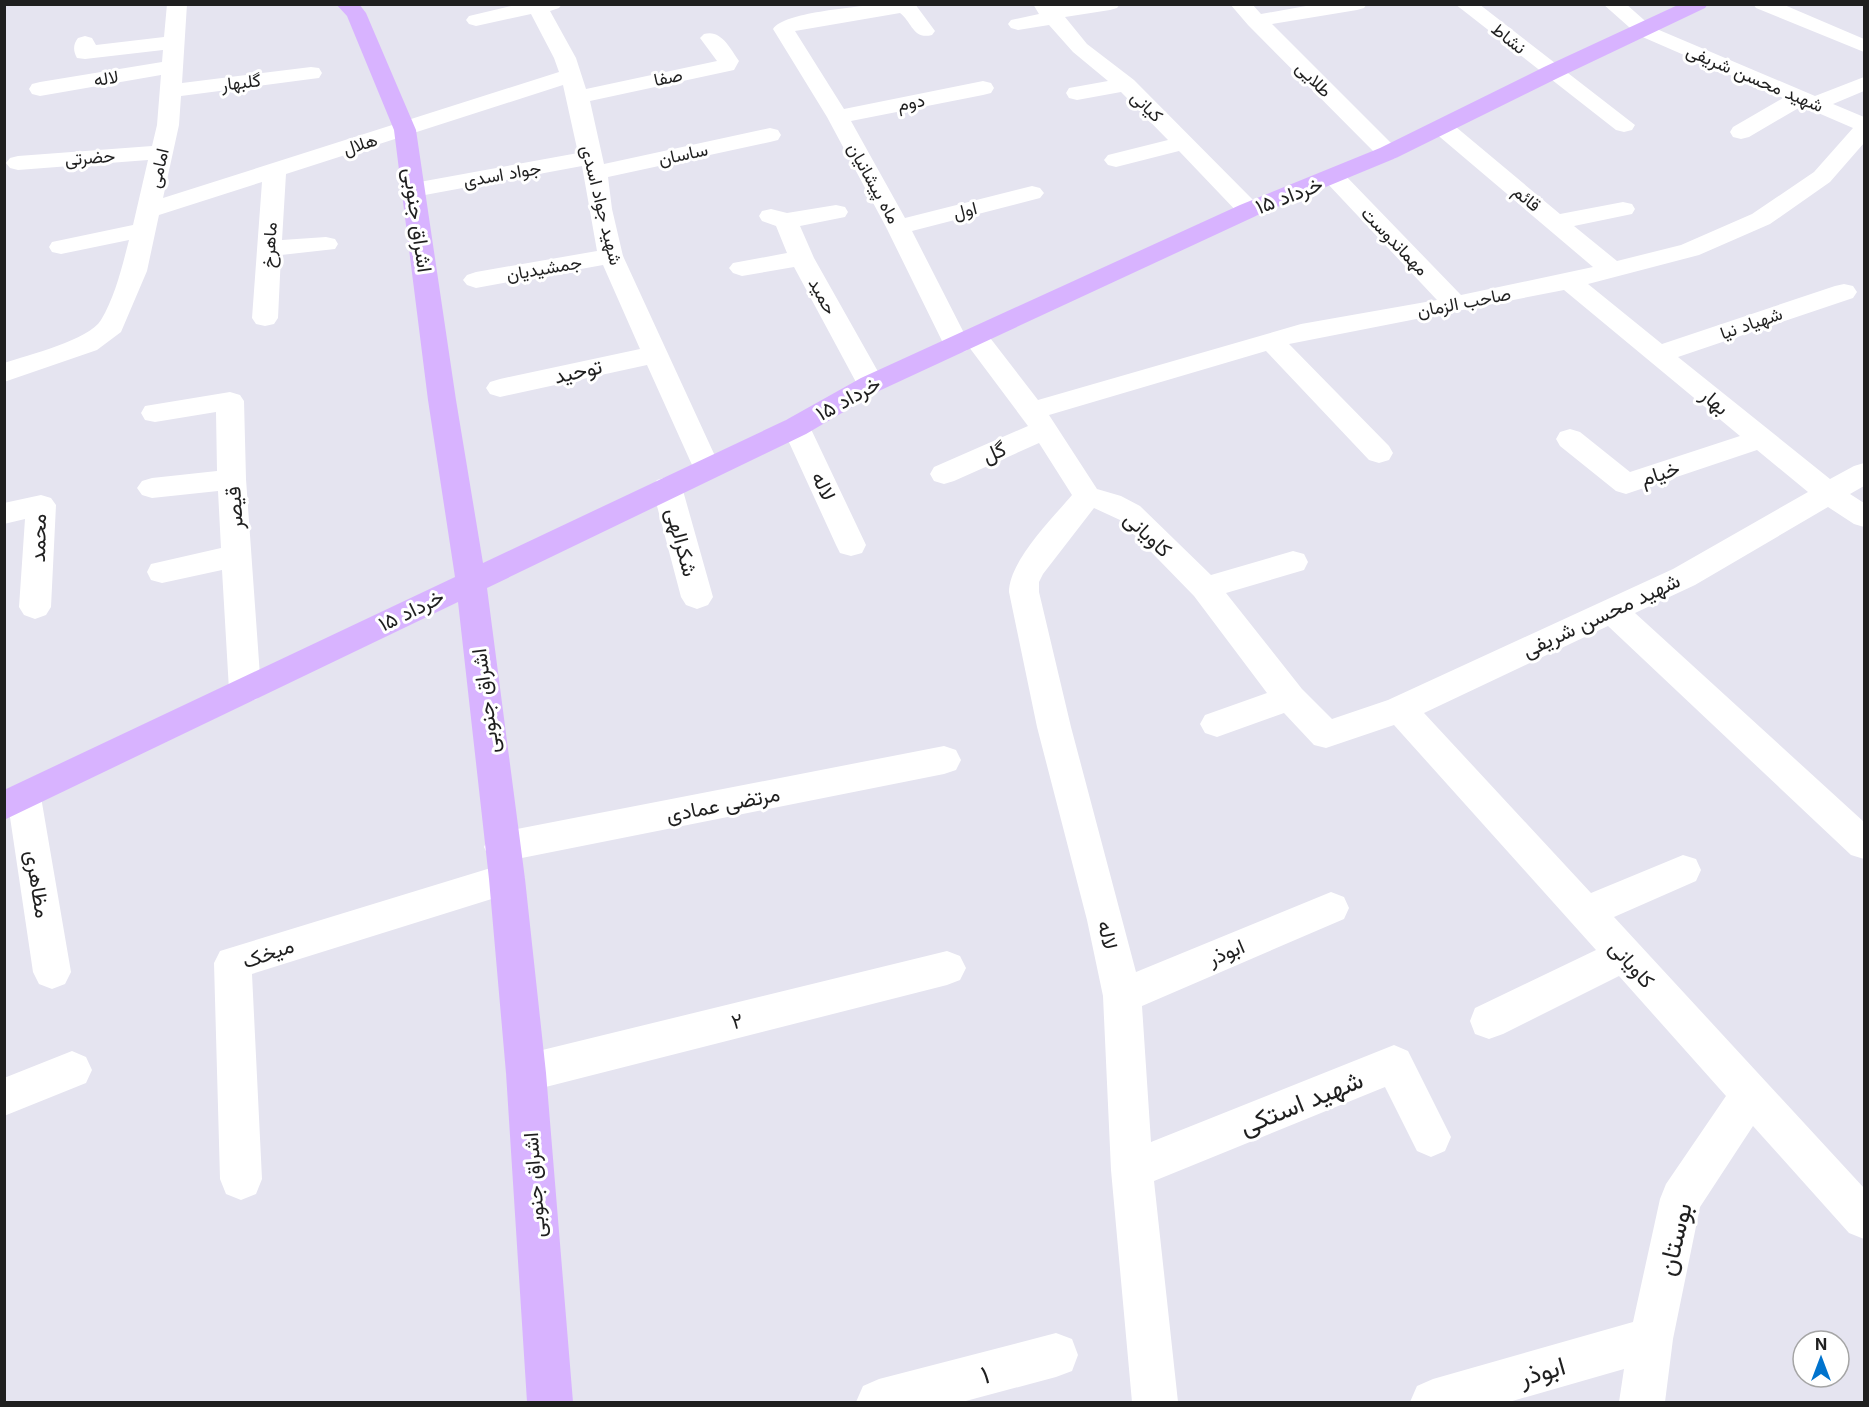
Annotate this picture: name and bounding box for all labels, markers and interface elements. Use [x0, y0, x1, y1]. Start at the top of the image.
street label: نشاط [1487, 18, 1531, 58]
street label: شهید محسن شریفی [1683, 40, 1827, 117]
street label: طلایی [1291, 57, 1336, 102]
street label: صفا [652, 64, 684, 90]
street label: لاله [92, 66, 120, 90]
street label: گلبهار [219, 69, 262, 96]
street label: کیانی [1126, 86, 1167, 127]
street label: دوم [896, 89, 927, 117]
street label: هلال [340, 129, 380, 160]
street label: ساسان [656, 139, 710, 169]
street label: ماه پیشانیان [841, 139, 905, 228]
street label: شهید جواد اسدی [576, 143, 627, 267]
street label: حضرتی [64, 145, 116, 170]
street label: امامی [143, 146, 174, 190]
street label: جواد اسدی [461, 157, 543, 192]
street label: اشراق جنوبی [397, 166, 438, 274]
street label: ۱۵ خرداد [1252, 171, 1326, 220]
street label: قائم [1508, 180, 1545, 217]
street label: اول [951, 197, 979, 224]
street label: مهماندوست [1356, 202, 1433, 280]
street label: ماهرخ [257, 222, 283, 269]
street label: جمشیدیان [505, 251, 583, 285]
street label: حمید [804, 274, 842, 318]
street label: صاحب الزمان [1415, 283, 1513, 322]
street label: شهیاد نیا [1717, 303, 1785, 344]
street label: توحید [551, 353, 605, 390]
street label: ۱۵ خرداد [811, 370, 885, 427]
street label: بهار [1694, 381, 1734, 421]
street label: گل [978, 436, 1010, 468]
street label: خیام [1637, 455, 1683, 493]
street label: لاله [807, 468, 841, 504]
street label: قیصر [220, 485, 249, 532]
street label: شکرالهی [660, 505, 703, 579]
street label: کاویانی [1118, 506, 1177, 563]
street label: محمد [25, 513, 51, 563]
street label: شهید محسن شریفی [1518, 567, 1684, 663]
street label: ۱۵ خرداد [374, 583, 448, 637]
street label: اشراق جنوبی [466, 647, 505, 755]
street label: مرتضی عمادی [664, 781, 782, 828]
street label: مظاهری [19, 848, 56, 920]
street label: لاله [1093, 918, 1123, 952]
street label: میخک [239, 933, 297, 973]
street label: ابوذر [1203, 933, 1249, 972]
street label: کاویانی [1603, 935, 1660, 994]
street label: ۲ [729, 1008, 745, 1034]
street label: شهید استکی [1235, 1063, 1368, 1142]
street label: اشراق جنوبی [518, 1131, 551, 1239]
street label: بوستان [1650, 1199, 1699, 1279]
north arrow [1791, 1329, 1851, 1389]
text: N [1815, 1334, 1827, 1354]
street label: ابوذر [1514, 1350, 1569, 1394]
street label: ۱ [977, 1358, 993, 1390]

